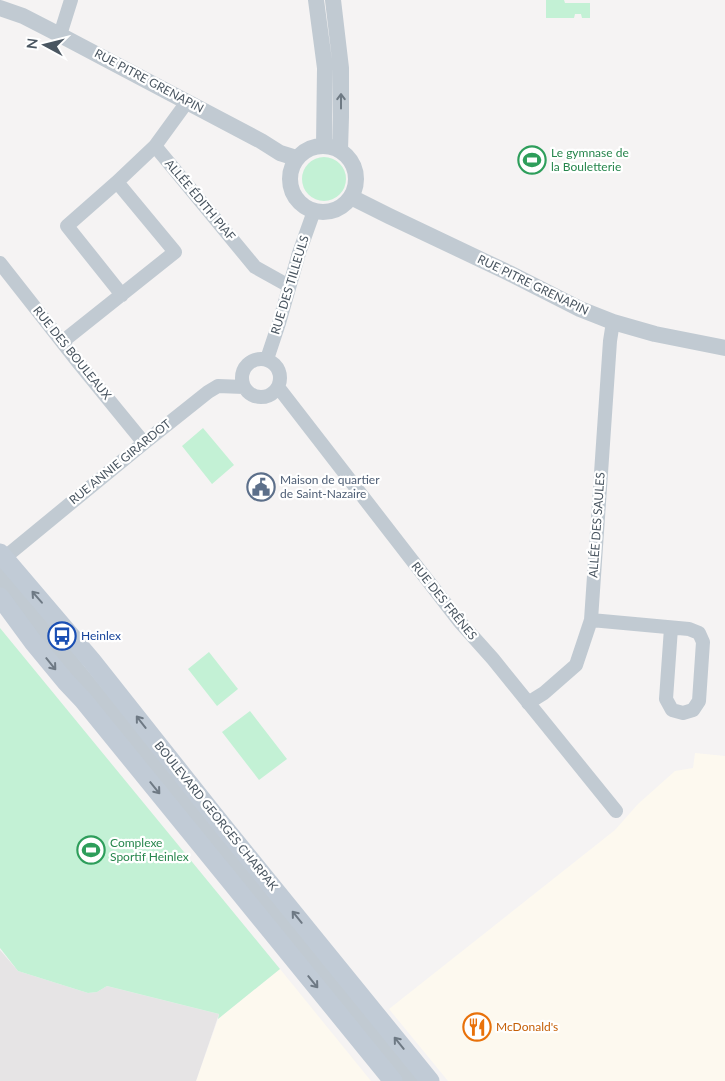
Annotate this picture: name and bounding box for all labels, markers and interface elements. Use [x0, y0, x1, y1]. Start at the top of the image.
north arrow [20, 20, 70, 70]
text: N [23, 37, 41, 50]
street label: RUE PITRE GRENAPIN [92, 45, 206, 116]
one-way arrow [336, 93, 346, 110]
sports icon: Le gymnase de la Bouletterie [517, 145, 547, 175]
place label: Le gymnase de la Bouletterie [551, 145, 629, 174]
street label: ALLÉE ÉDITH PIAF [162, 156, 239, 244]
street label: RUE DES TILLEULS [267, 234, 312, 336]
street label: RUE PITRE GRENAPIN [475, 251, 591, 318]
street label: RUE DES BOULEAUX [30, 303, 115, 403]
street label: RUE ANNIE GIRARDOT [66, 416, 174, 507]
public building icon: Maison de quartier de Saint-Nazaire [246, 472, 276, 502]
place label: Maison de quartier de Saint-Nazaire [280, 472, 380, 501]
street label: ALLÉE DES SAULES [585, 472, 608, 578]
street label: RUE DES FRÊNES [408, 559, 480, 643]
one-way arrow [31, 590, 43, 603]
bus stop icon: Heinlex [47, 621, 77, 651]
place label: Heinlex [81, 628, 121, 643]
one-way arrow [45, 657, 56, 670]
one-way arrow [135, 716, 146, 729]
street label: BOULEVARD GEORGES CHARPAK [151, 738, 281, 893]
one-way arrow [149, 782, 160, 795]
sports icon: Complexe Sportif Heinlex [76, 835, 106, 865]
place label: Complexe Sportif Heinlex [110, 835, 189, 864]
one-way arrow [291, 911, 302, 924]
one-way arrow [307, 975, 318, 988]
restaurant icon: McDonald's [462, 1012, 492, 1042]
place label: McDonald's [496, 1019, 558, 1034]
one-way arrow [394, 1037, 405, 1050]

